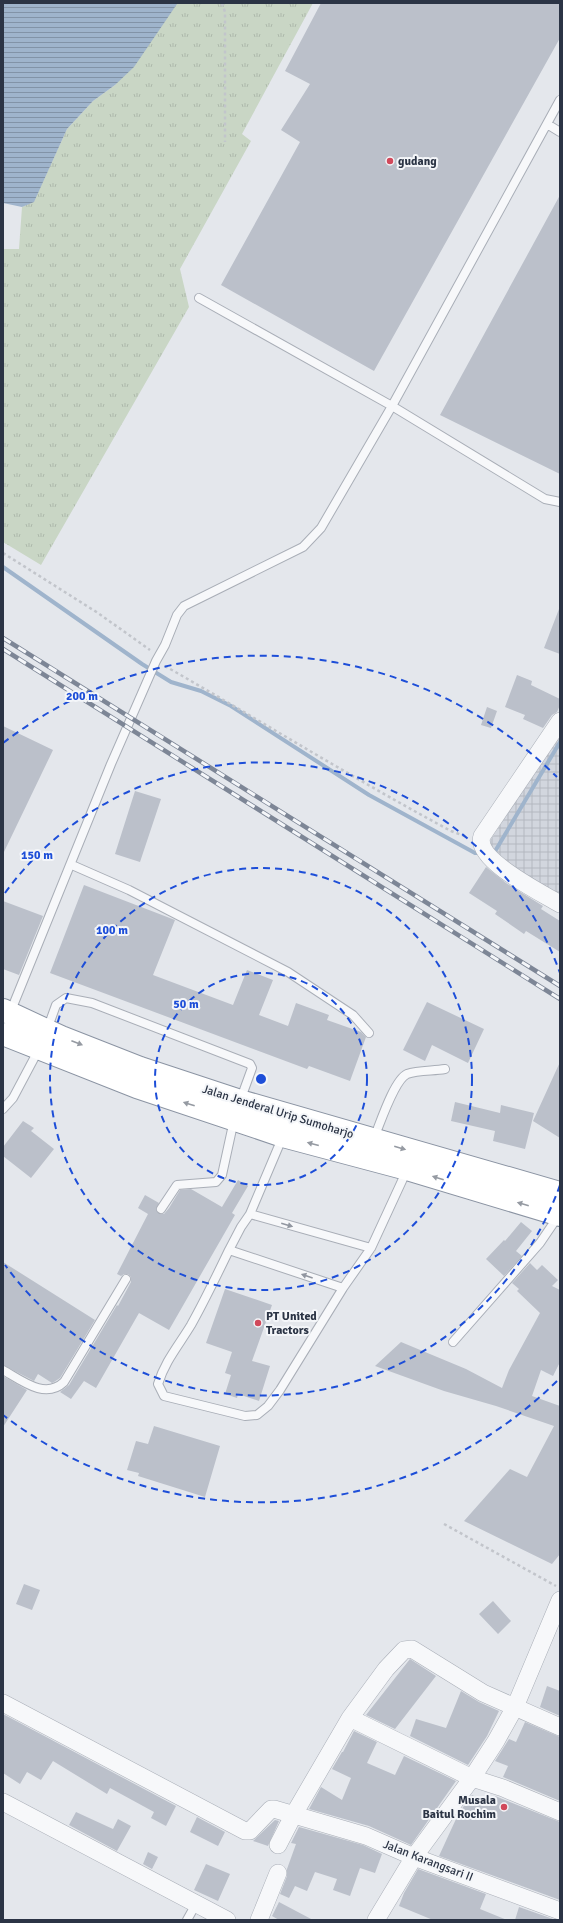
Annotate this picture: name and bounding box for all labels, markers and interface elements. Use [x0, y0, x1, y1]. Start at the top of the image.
place label: gudang [398, 154, 437, 169]
marker: gudang [385, 156, 395, 166]
text: 200 m [66, 689, 98, 704]
text: 150 m [21, 848, 53, 863]
text: 100 m [96, 923, 128, 938]
text: 50 m [173, 997, 199, 1012]
one-way arrow [71, 1041, 83, 1047]
centre of rings [254, 1072, 268, 1086]
street label: Jalan Jenderal Urip Sumoharjo [200, 1082, 356, 1142]
one-way arrow [182, 1101, 194, 1107]
one-way arrow [306, 1141, 318, 1147]
one-way arrow [394, 1145, 406, 1151]
one-way arrow [432, 1175, 444, 1181]
one-way arrow [516, 1201, 528, 1207]
one-way arrow [282, 1222, 294, 1228]
one-way arrow [300, 1273, 312, 1279]
place label: PT United Tractors [266, 1309, 317, 1338]
marker: PT United Tractors [253, 1318, 263, 1328]
place label: Musala Baitul Rochim [422, 1793, 496, 1822]
marker: Musala Baitul Rochim [499, 1802, 509, 1812]
street label: Jalan Karangsari II [381, 1837, 475, 1885]

